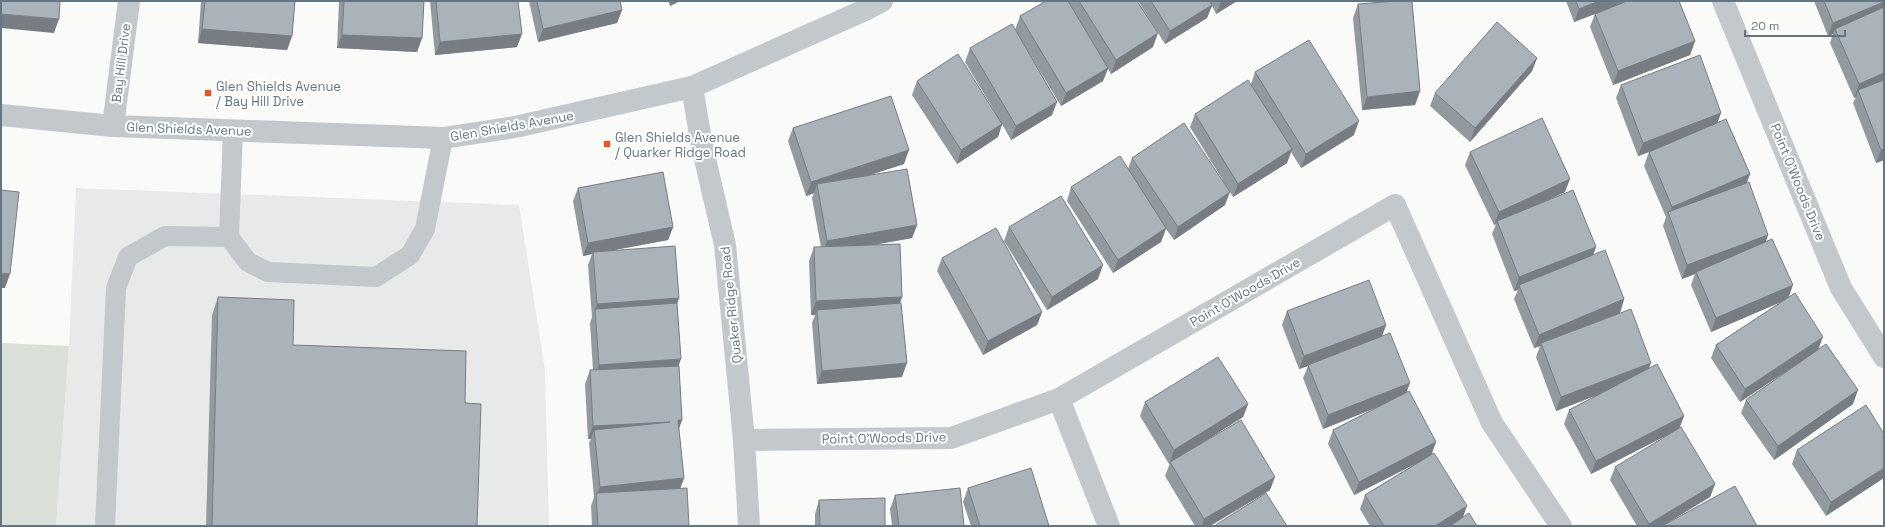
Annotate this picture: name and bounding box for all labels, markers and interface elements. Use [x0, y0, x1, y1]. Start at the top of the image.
scale bar [1745, 12, 1845, 38]
text: 20 m [1751, 18, 1779, 34]
street label: Bay Hill Drive [108, 22, 134, 104]
place label: Glen Shields Avenue / Bay Hill Drive [216, 78, 341, 110]
marker: Glen Shields Avenue / Bay Hill Drive [203, 88, 213, 98]
street label: Glen Shields Avenue [449, 107, 575, 145]
street label: Glen Shields Avenue [126, 118, 252, 140]
street label: Point O'Woods Drive [1767, 121, 1829, 243]
place label: Glen Shields Avenue / Quarker Ridge Road [615, 129, 746, 161]
marker: Glen Shields Avenue / Quarker Ridge Road [602, 139, 612, 149]
street label: Quaker Ridge Road [716, 246, 746, 364]
street label: Point O'Woods Drive [1187, 253, 1303, 331]
street label: Point O'Woods Drive [821, 428, 947, 448]

